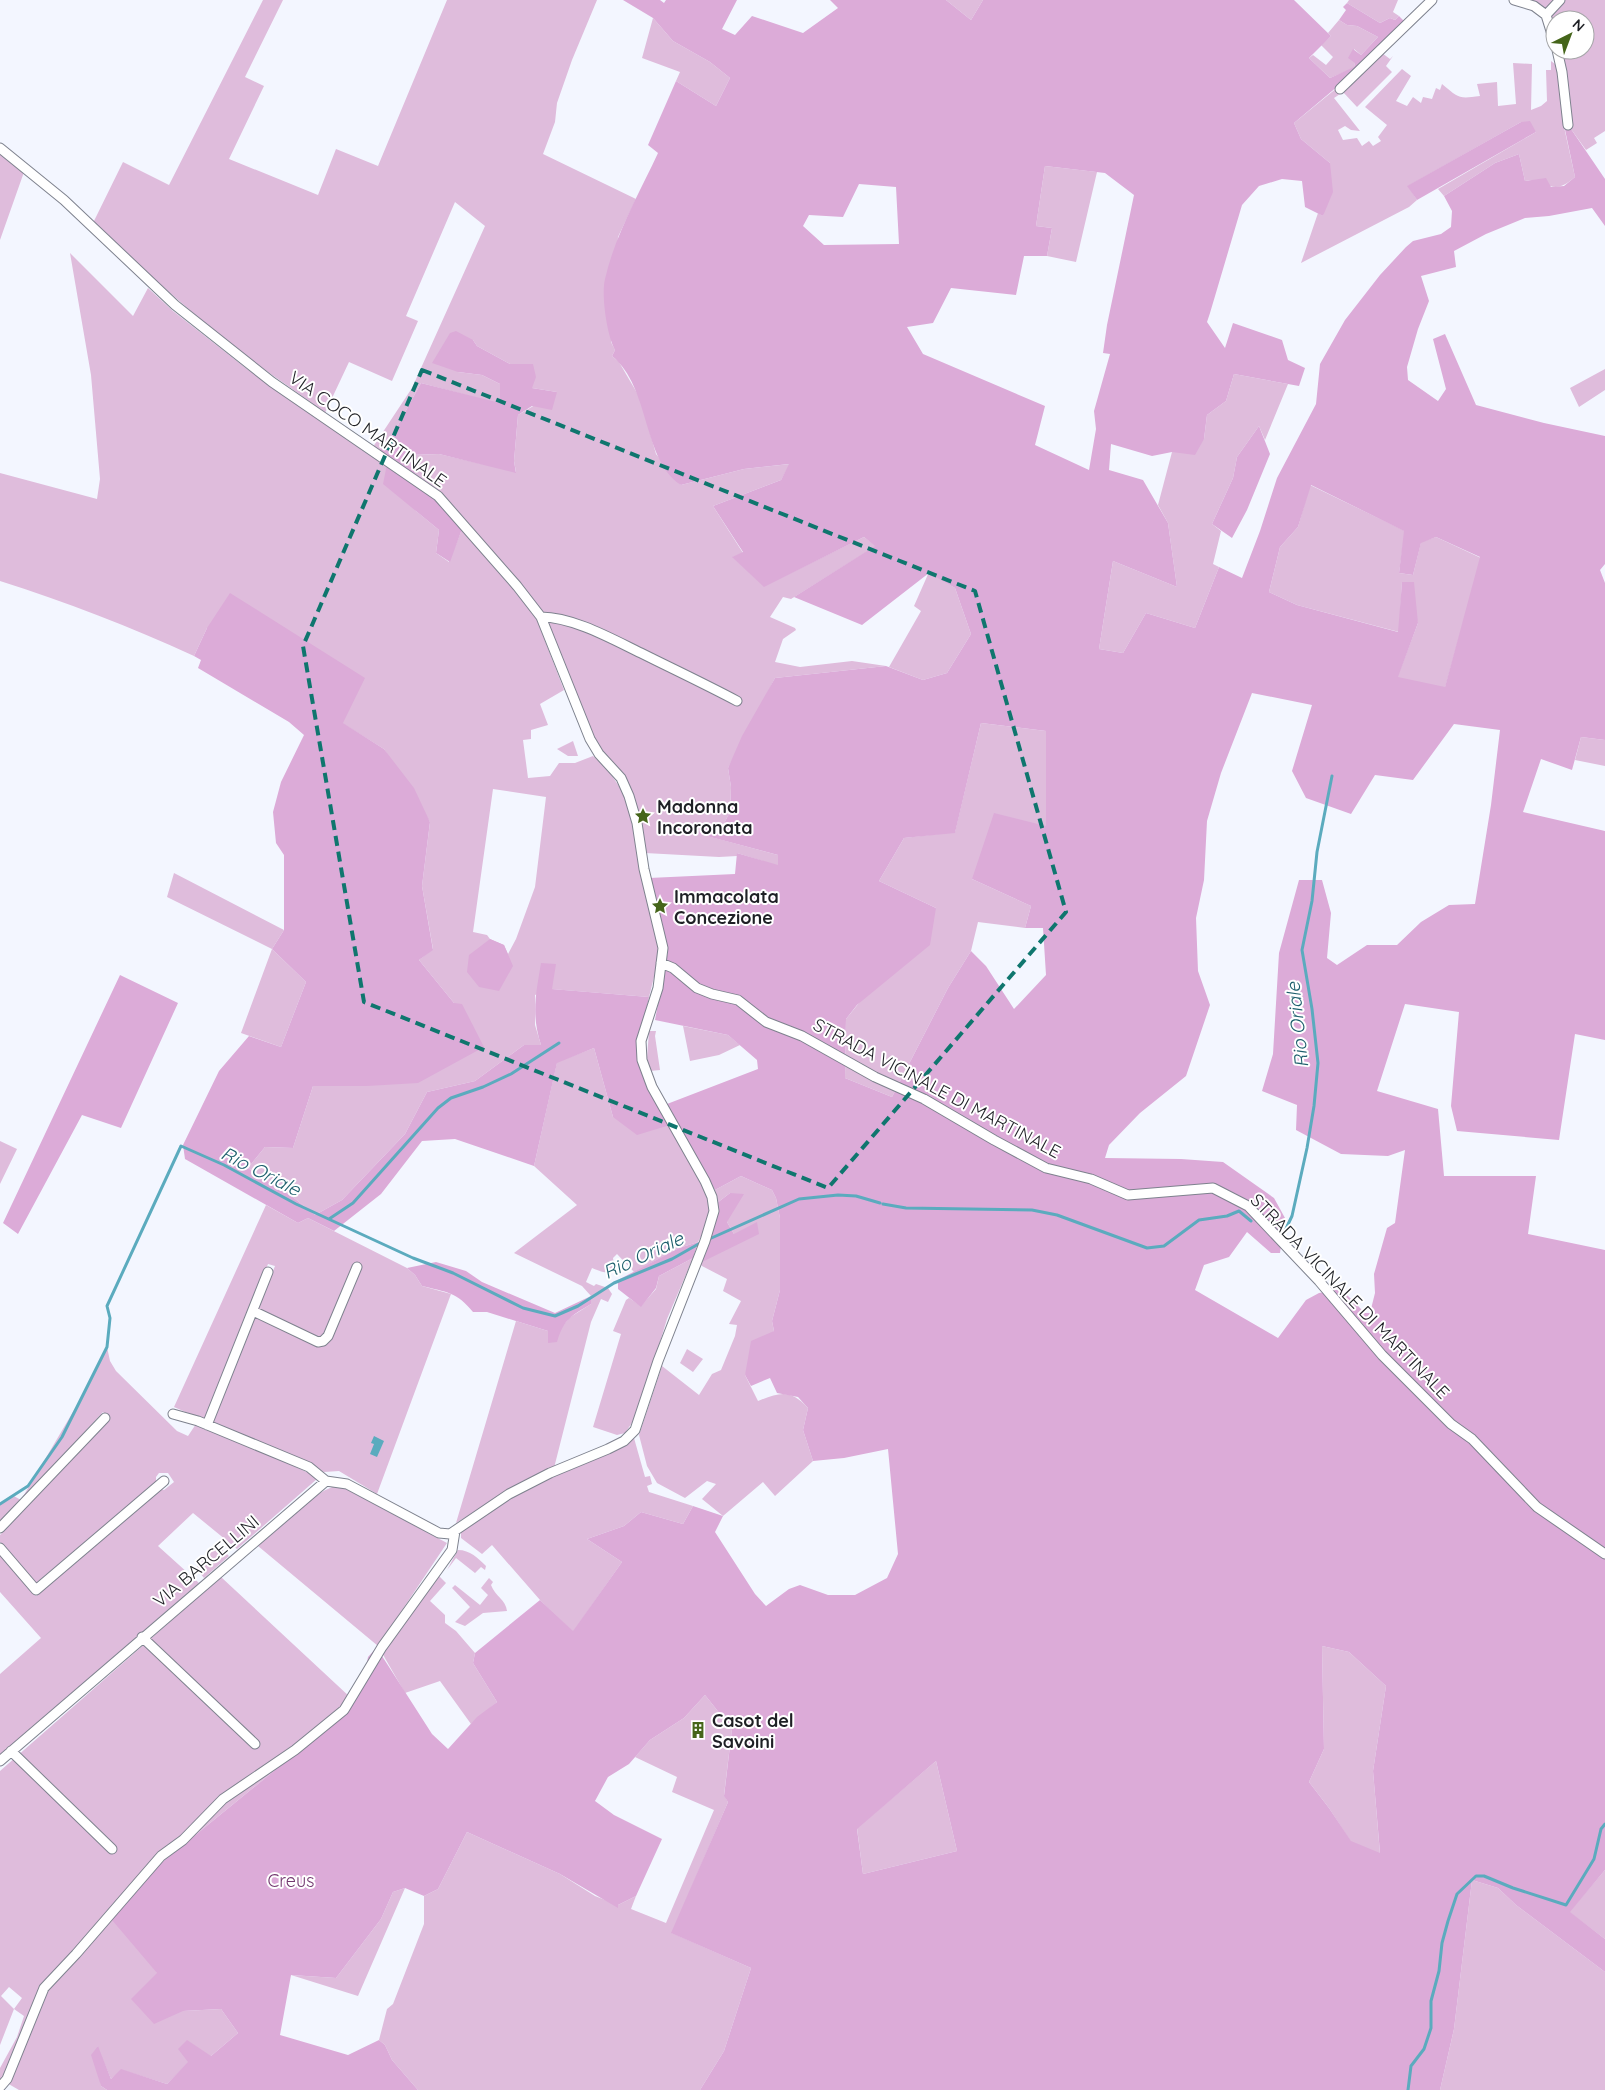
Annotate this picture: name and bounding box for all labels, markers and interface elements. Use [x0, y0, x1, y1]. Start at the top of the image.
north arrow [1545, 10, 1595, 60]
text: N [1569, 15, 1589, 35]
street label: VIA COCO MARTINALE [285, 366, 451, 492]
place label: Madonna Incoronata [657, 795, 753, 839]
place icon: Madonna Incoronata [633, 806, 653, 826]
place label: Immacolata Concezione [674, 885, 779, 929]
place icon: Immacolata Concezione [650, 896, 670, 916]
water label: Rio Oriale [1280, 980, 1313, 1069]
street label: STRADA VICINALE DI MARTINALE [809, 1013, 1065, 1163]
water label: Rio Oriale [217, 1141, 306, 1202]
street label: STRADA VICINALE DI MARTINALE [1246, 1188, 1454, 1404]
water label: Rio Oriale [599, 1225, 688, 1284]
street label: VIA BARCELLINI [148, 1510, 264, 1612]
place label: Casot del Savoini [712, 1709, 794, 1753]
building icon: Casot del Savoini [688, 1720, 708, 1740]
park label: Creus [267, 1869, 315, 1892]

